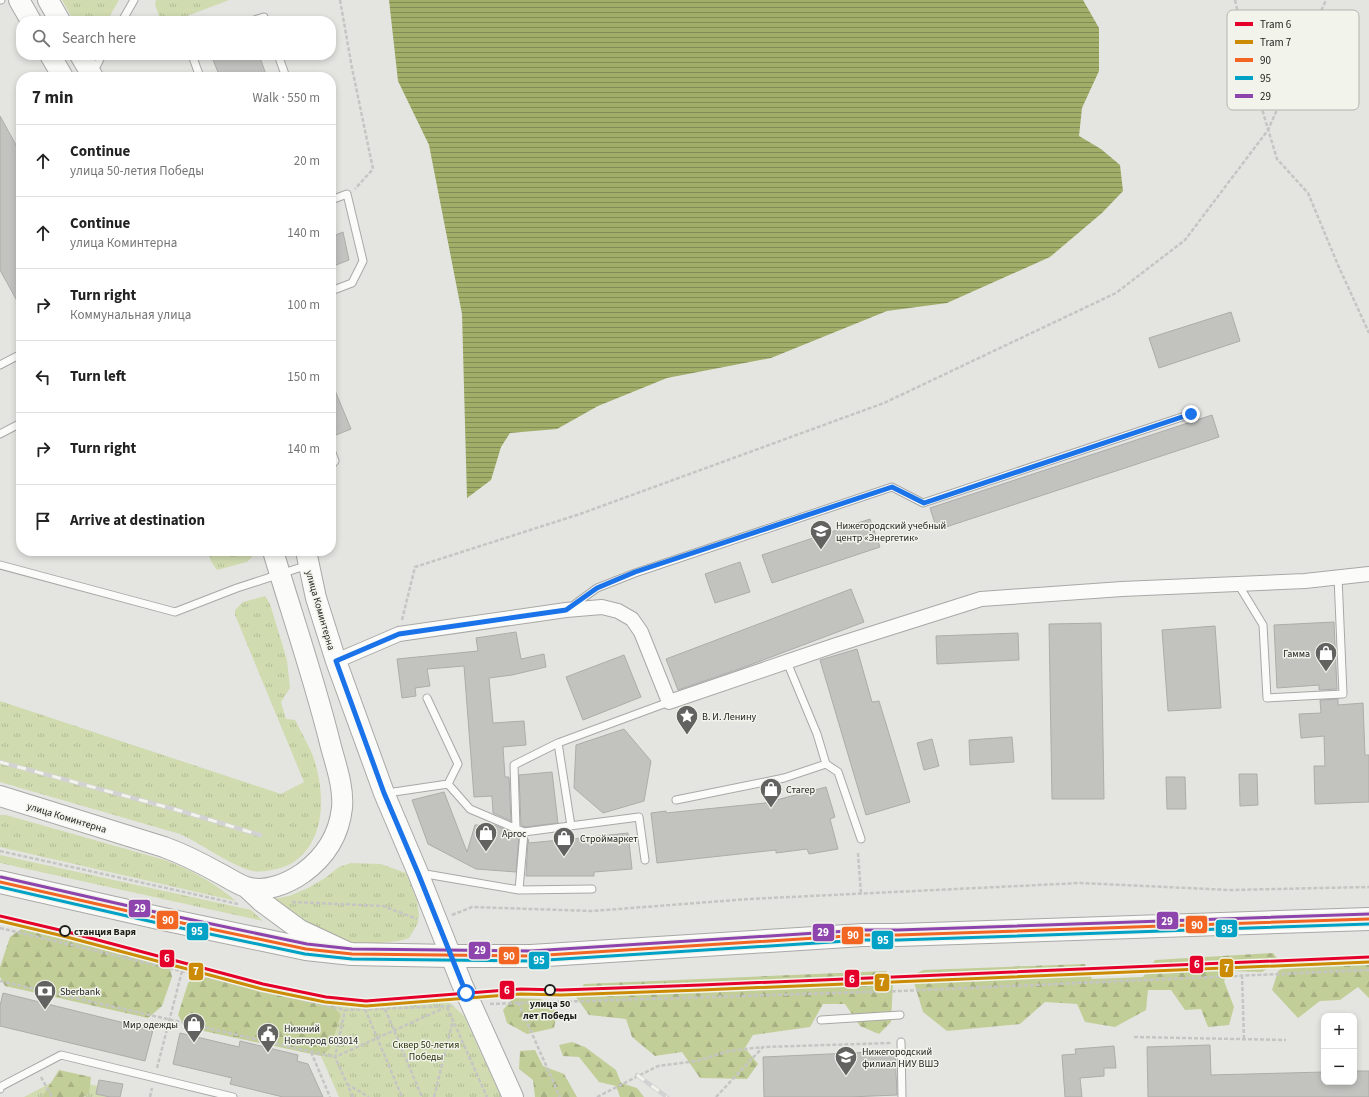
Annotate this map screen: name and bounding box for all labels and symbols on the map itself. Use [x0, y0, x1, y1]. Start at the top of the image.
legend [1227, 10, 1359, 110]
text: Tram 6 [1260, 17, 1292, 32]
text: Tram 7 [1260, 35, 1291, 50]
text: 90 [1260, 53, 1271, 68]
text: 95 [1260, 71, 1271, 86]
text: 29 [1260, 89, 1271, 104]
route end [1182, 405, 1200, 423]
school or university icon: Нижегородский учебный центр «Энергетик» [808, 518, 834, 551]
place label: Нижегородский учебный центр «Энергетик» [836, 519, 946, 545]
street label: улица Коминтерна [302, 569, 338, 652]
shop icon: Гамма [1313, 640, 1339, 673]
place label: Гамма [1283, 647, 1310, 661]
place icon: В. И. Ленину [674, 703, 700, 736]
place label: В. И. Ленину [702, 710, 757, 724]
shop icon: Стагер [758, 776, 784, 809]
place label: Стагер [786, 783, 816, 797]
street label: улица Коминтерна [25, 799, 108, 837]
shop icon: Аргос [473, 820, 499, 853]
shop icon: Строймаркет [551, 825, 577, 858]
place label: Аргос [502, 827, 527, 841]
place label: Строймаркет [580, 832, 638, 846]
line badge: 29 [128, 899, 151, 918]
text: 29 [134, 901, 146, 916]
line badge: 90 [156, 910, 179, 930]
line badge: 29 [1156, 911, 1179, 930]
text: 90 [162, 913, 174, 928]
text: 29 [1161, 914, 1173, 929]
line badge: 90 [1185, 915, 1208, 934]
text: 90 [1191, 918, 1203, 933]
line badge: 95 [1215, 919, 1238, 938]
line badge: 95 [186, 922, 209, 941]
text: 95 [1221, 922, 1233, 937]
line badge: 29 [812, 923, 835, 942]
text: 95 [191, 924, 203, 939]
marker: станция Варя [59, 925, 71, 937]
place label: станция Варя [74, 925, 136, 939]
text: 29 [817, 925, 829, 940]
line badge: 90 [841, 926, 864, 945]
text: 90 [847, 928, 859, 943]
line badge: 95 [871, 930, 894, 950]
text: 95 [877, 933, 889, 948]
line badge: 29 [468, 941, 491, 960]
text: 29 [474, 943, 486, 958]
line badge: 90 [498, 946, 520, 965]
line badge: 6 [159, 949, 175, 968]
text: 90 [503, 949, 515, 964]
text: 6 [164, 951, 170, 966]
line badge: 95 [528, 951, 550, 970]
text: 95 [533, 953, 545, 968]
line badge: 6 [1189, 955, 1204, 974]
text: 6 [1194, 957, 1200, 972]
line badge: 7 [1219, 958, 1234, 978]
text: 7 [1224, 961, 1230, 976]
line badge: 7 [188, 962, 204, 981]
text: 7 [193, 964, 199, 979]
line badge: 6 [844, 969, 860, 988]
text: 6 [849, 972, 855, 987]
line badge: 7 [874, 973, 890, 992]
text: 7 [879, 975, 885, 990]
bank icon: Sberbank [32, 978, 58, 1011]
line badge: 6 [499, 980, 515, 1000]
text: 6 [504, 983, 510, 998]
route start [457, 984, 475, 1002]
marker: улица 50 лет Победы [544, 984, 556, 996]
place label: Sberbank [60, 985, 100, 999]
place label: улица 50 лет Победы [523, 997, 577, 1023]
shop icon: Мир одежды [181, 1011, 207, 1044]
place label: Мир одежды [123, 1018, 178, 1032]
public building icon: Нижний Новгород 603014 [255, 1021, 281, 1054]
place label: Нижний Новгород 603014 [284, 1022, 358, 1048]
park label: Сквер 50-летия Победы [393, 1038, 459, 1064]
school or university icon: Нижегородский филиал НИУ ВШЭ [833, 1044, 859, 1077]
place label: Нижегородский филиал НИУ ВШЭ [862, 1045, 939, 1071]

